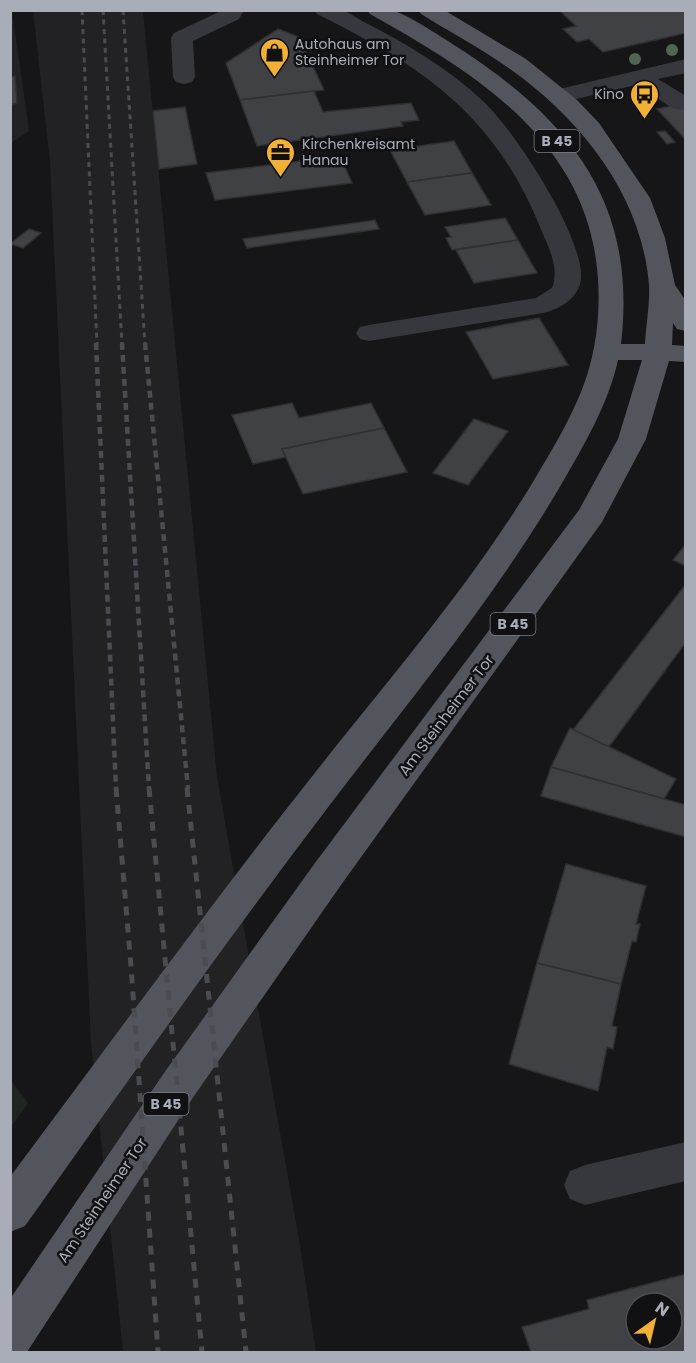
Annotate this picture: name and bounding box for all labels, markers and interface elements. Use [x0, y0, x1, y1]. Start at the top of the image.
place label: Autohaus am Steinheimer Tor [295, 34, 404, 70]
shop icon: Autohaus am Steinheimer Tor [258, 36, 290, 78]
bus stop icon: Kino [629, 78, 661, 120]
place label: Kino [594, 84, 624, 104]
road number: B 45 [534, 130, 580, 152]
place label: Kirchenkreisamt Hanau [302, 134, 415, 170]
office icon: Kirchenkreisamt Hanau [265, 136, 297, 178]
road number: B 45 [490, 613, 536, 635]
street label: Am Steinheimer Tor [393, 650, 499, 780]
road number: B 45 [144, 1093, 188, 1115]
street label: Am Steinheimer Tor [52, 1133, 152, 1267]
north arrow [624, 1291, 684, 1351]
text: N [651, 1296, 674, 1322]

